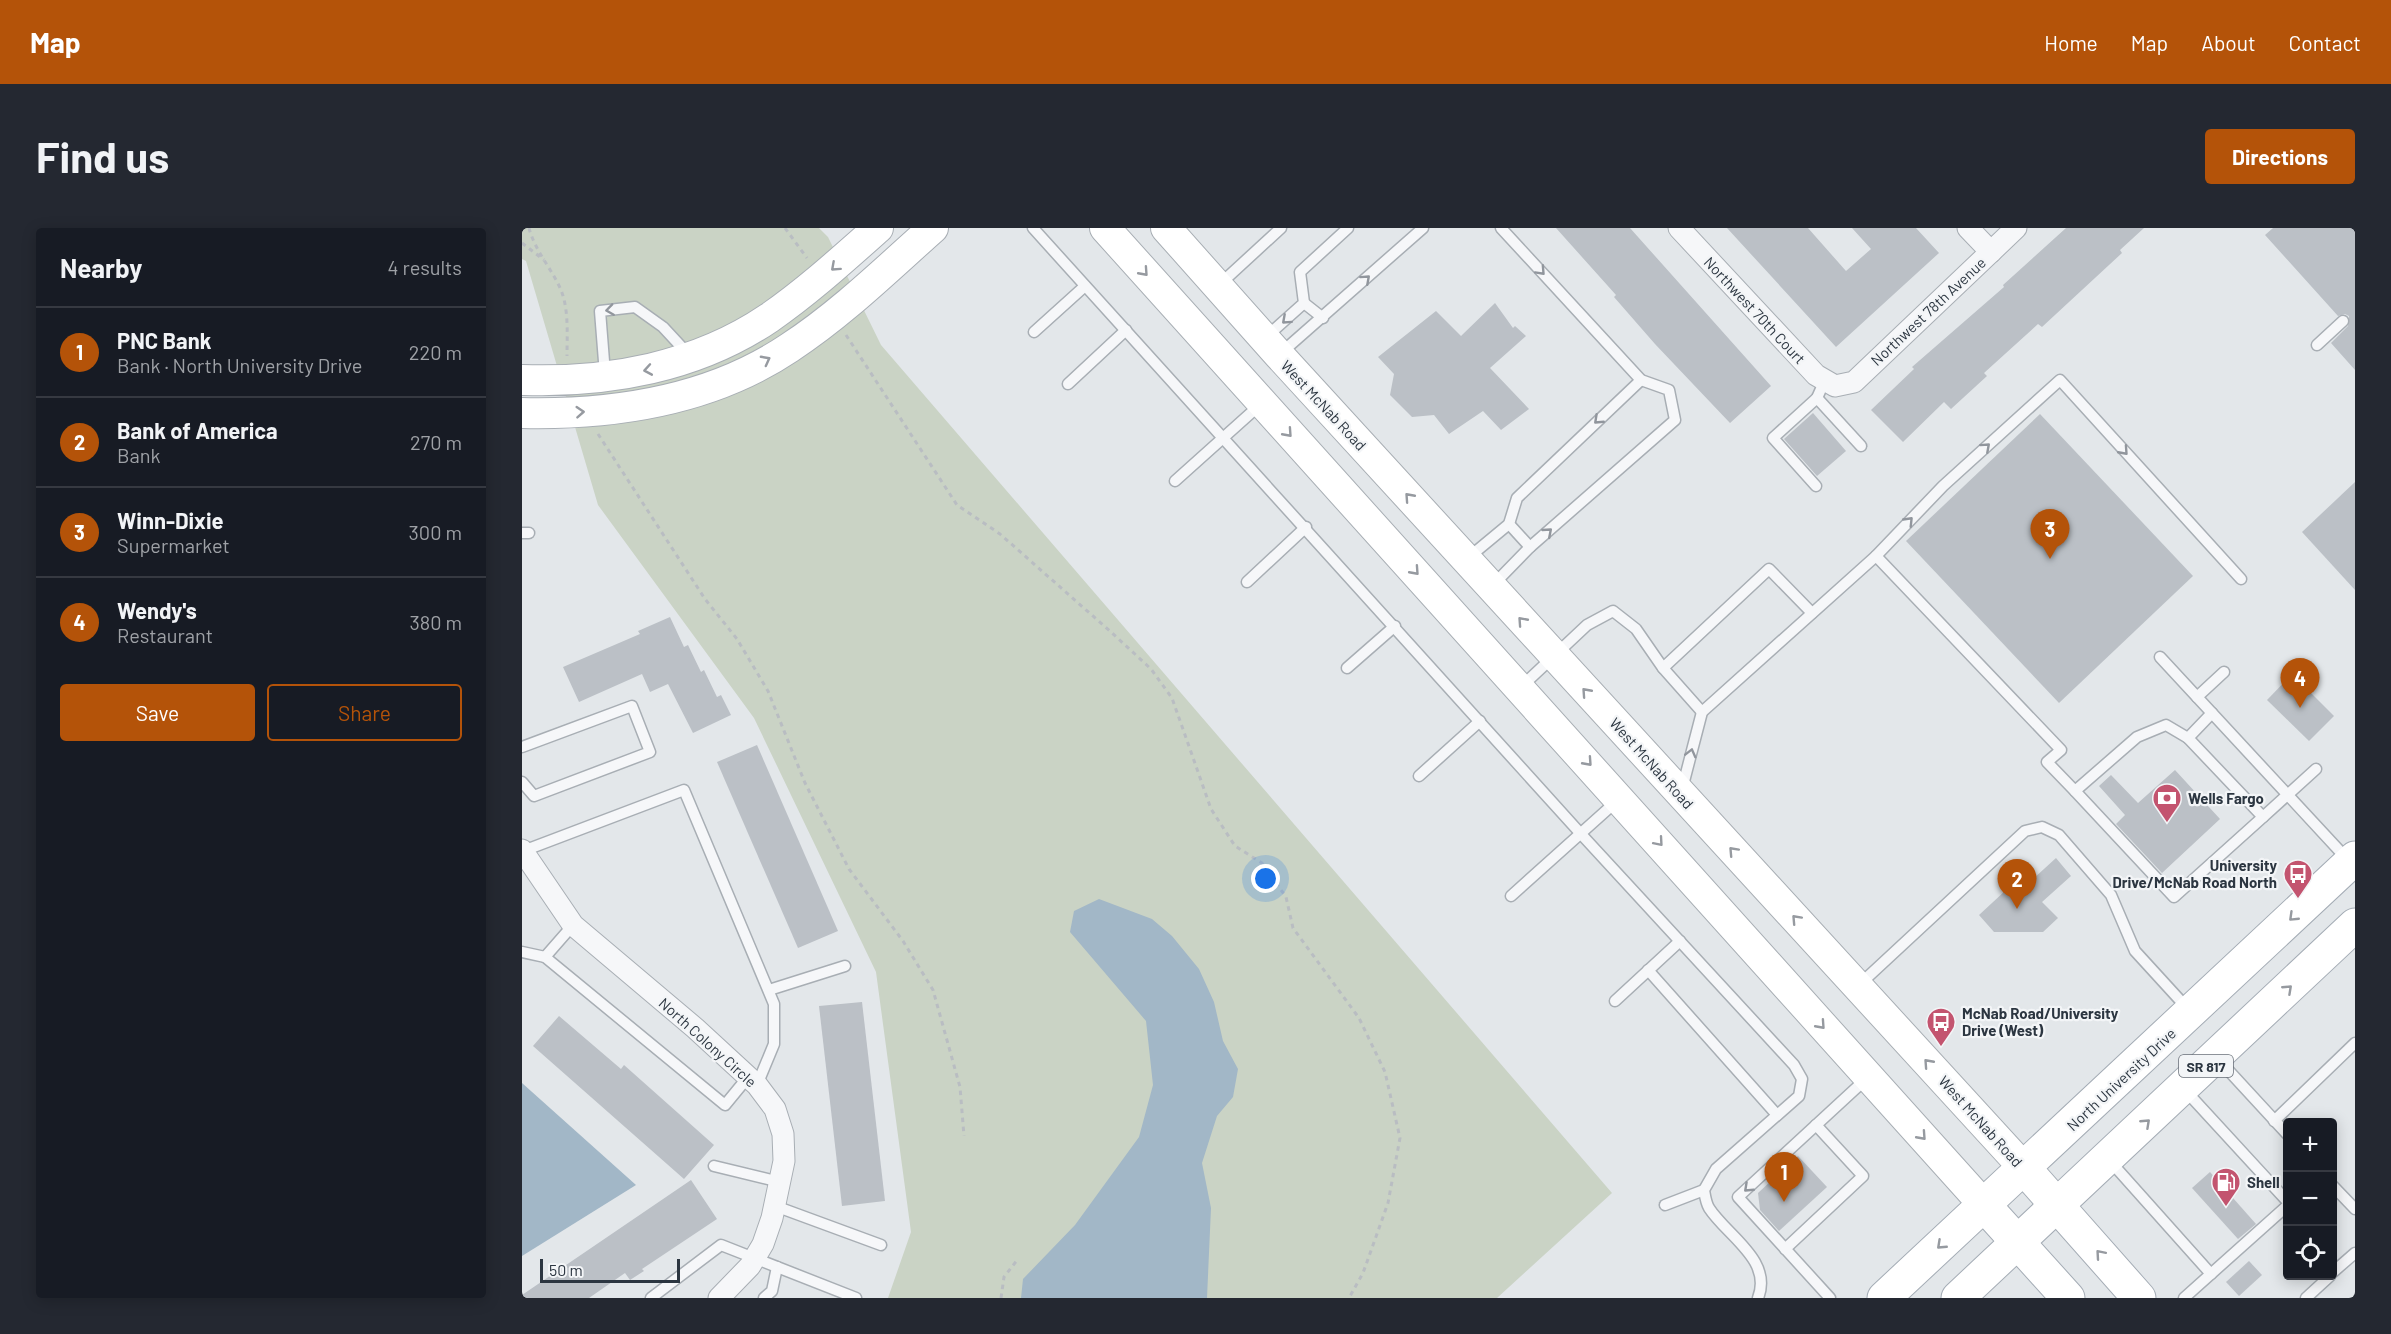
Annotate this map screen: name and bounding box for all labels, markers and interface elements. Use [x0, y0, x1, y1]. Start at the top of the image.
text: Map [30, 25, 81, 59]
text: Home [2044, 30, 2098, 55]
text: Map [2131, 30, 2168, 55]
text: About [2201, 30, 2256, 55]
text: Contact [2289, 30, 2361, 55]
button: Directions [2205, 129, 2355, 184]
text: Find us [36, 131, 169, 181]
text: Nearby [60, 252, 142, 283]
street label: Northwest 70th Court [1701, 253, 1809, 367]
street label: Northwest 78th Avenue [1867, 253, 1989, 369]
text: 4 results [387, 255, 462, 279]
one-way arrow [831, 260, 841, 271]
one-way arrow [1534, 264, 1545, 275]
one-way arrow [1137, 265, 1148, 275]
one-way arrow [1359, 275, 1370, 286]
one-way arrow [605, 304, 615, 316]
one-way arrow [1282, 313, 1293, 324]
text: PNC Bank [117, 327, 211, 353]
text: 1 [76, 340, 83, 364]
text: 220 m [409, 340, 462, 364]
text: Bank · North University Drive [117, 353, 362, 377]
one-way arrow [760, 356, 771, 367]
street label: West McNab Road [1278, 356, 1370, 454]
one-way arrow [643, 363, 653, 376]
one-way arrow [576, 406, 585, 419]
one-way arrow [1595, 413, 1605, 424]
text: Bank of America [117, 417, 278, 443]
one-way arrow [1281, 426, 1292, 436]
text: 2 [74, 430, 85, 454]
text: 270 m [410, 430, 462, 454]
text: Bank [117, 443, 160, 467]
one-way arrow [1979, 443, 1990, 454]
one-way arrow [2117, 444, 2128, 455]
one-way arrow [1405, 493, 1416, 504]
text: Winn-Dixie [117, 507, 224, 533]
pin: 3 [2030, 510, 2069, 559]
one-way arrow [1902, 517, 1913, 528]
text: 3 [74, 520, 85, 544]
text: 300 m [409, 520, 462, 544]
one-way arrow [1541, 528, 1552, 539]
text: Supermarket [117, 533, 230, 557]
one-way arrow [1408, 565, 1419, 575]
text: Wendy's [117, 597, 197, 623]
text: 4 [73, 610, 86, 634]
text: 380 m [409, 610, 462, 634]
one-way arrow [1518, 617, 1529, 628]
text: Restaurant [117, 623, 213, 647]
pin: 4 [2280, 658, 2320, 708]
button: Save [60, 684, 255, 741]
button: Share [267, 684, 462, 741]
one-way arrow [1583, 688, 1594, 699]
street label: West McNab Road [1606, 714, 1698, 812]
one-way arrow [1684, 749, 1697, 759]
one-way arrow [1581, 755, 1592, 766]
bank icon: Wells Fargo [2151, 782, 2183, 824]
place label: Wells Fargo [2188, 789, 2264, 807]
one-way arrow [1652, 835, 1663, 846]
one-way arrow [1729, 847, 1740, 858]
place label: University Drive/McNab Road North [2112, 856, 2277, 891]
bus stop icon: University Drive/McNab Road North [2282, 858, 2314, 900]
pin: 2 [1998, 860, 2036, 909]
your location [1251, 864, 1280, 893]
one-way arrow [2289, 910, 2300, 921]
one-way arrow [1792, 915, 1803, 926]
one-way arrow [2281, 985, 2291, 996]
street label: North Colony Circle [656, 994, 760, 1090]
place label: McNab Road/University Drive (West) [1962, 1004, 2119, 1039]
bus stop icon: McNab Road/University Drive (West) [1925, 1006, 1957, 1048]
one-way arrow [1814, 1019, 1825, 1029]
street label: North University Drive [2063, 1024, 2179, 1134]
road number: SR 817 [2179, 1055, 2233, 1077]
one-way arrow [1924, 1059, 1935, 1069]
street label: West McNab Road [1935, 1072, 2027, 1170]
map controls [2283, 1118, 2337, 1280]
button: + [2283, 1118, 2337, 1172]
one-way arrow [2138, 1119, 2149, 1130]
one-way arrow [1915, 1130, 1926, 1140]
pin: 1 [1764, 1152, 1804, 1202]
fuel station icon: Shell [2210, 1166, 2242, 1208]
button: − [2283, 1172, 2337, 1226]
place label: Shell [2247, 1173, 2280, 1191]
one-way arrow [1744, 1181, 1754, 1192]
button: locate [2283, 1226, 2337, 1280]
one-way arrow [1937, 1238, 1948, 1249]
one-way arrow [2096, 1250, 2107, 1261]
scale bar [540, 1256, 680, 1284]
text: 50 m [549, 1260, 583, 1279]

